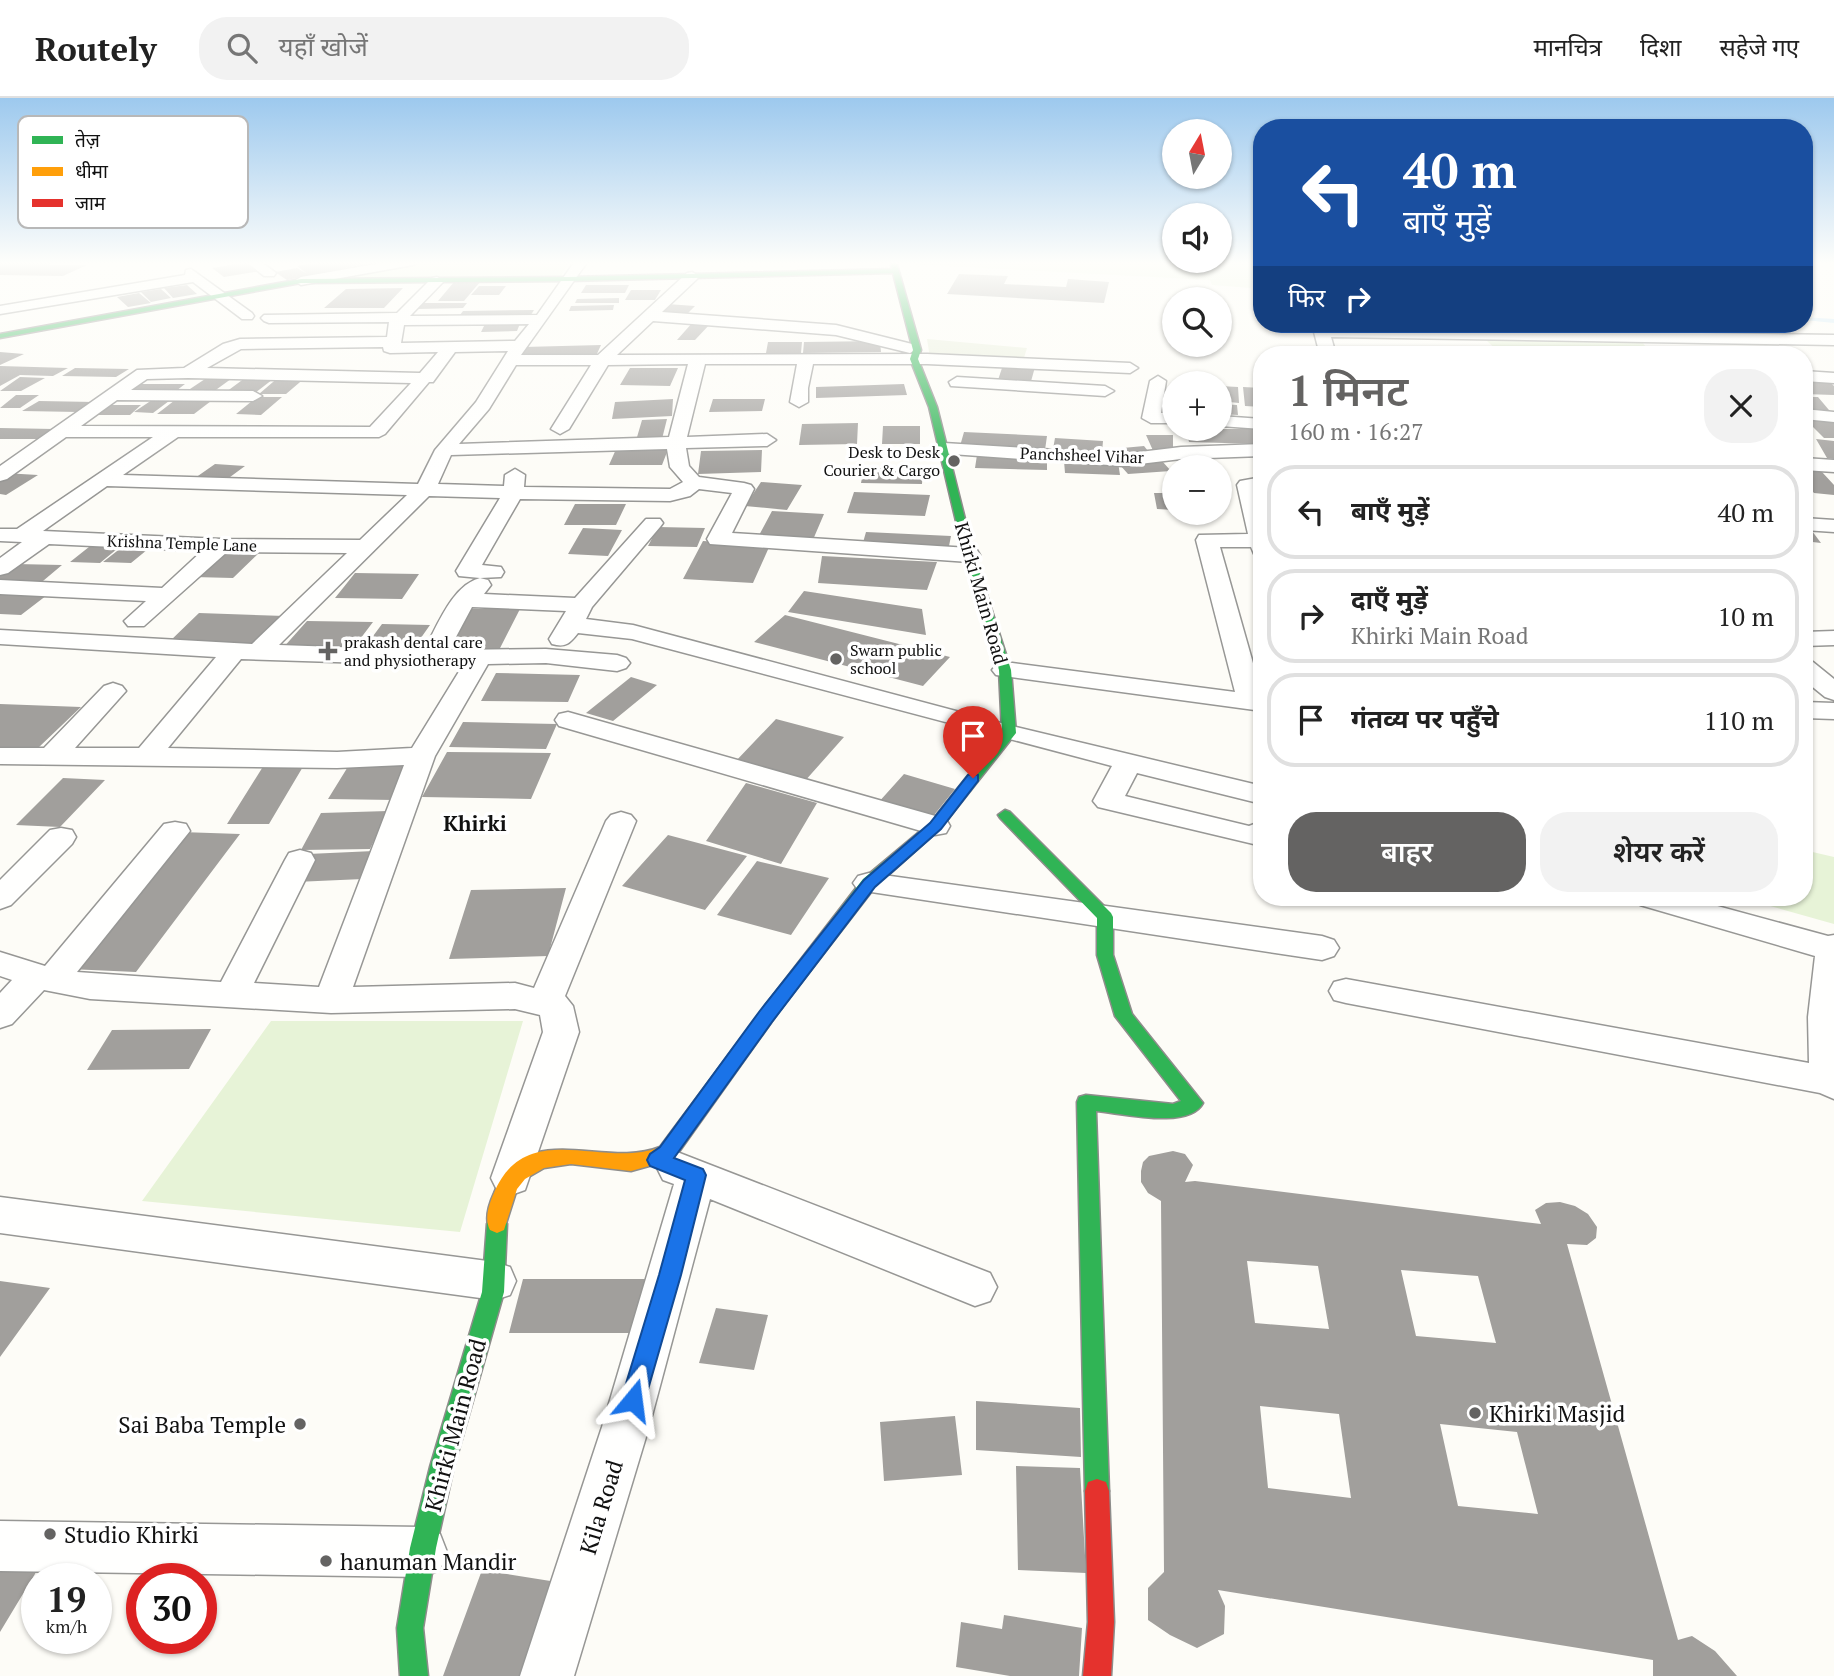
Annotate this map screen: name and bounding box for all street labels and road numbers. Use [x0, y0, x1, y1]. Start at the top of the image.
street label: Panchsheel Vihar [1020, 442, 1145, 468]
street label: Khirki Main Road [950, 519, 1014, 667]
street label: Krishna Temple Lane [107, 529, 257, 557]
street label: Khirki Main Road [417, 1335, 493, 1515]
street label: Kila Road [572, 1456, 630, 1558]

